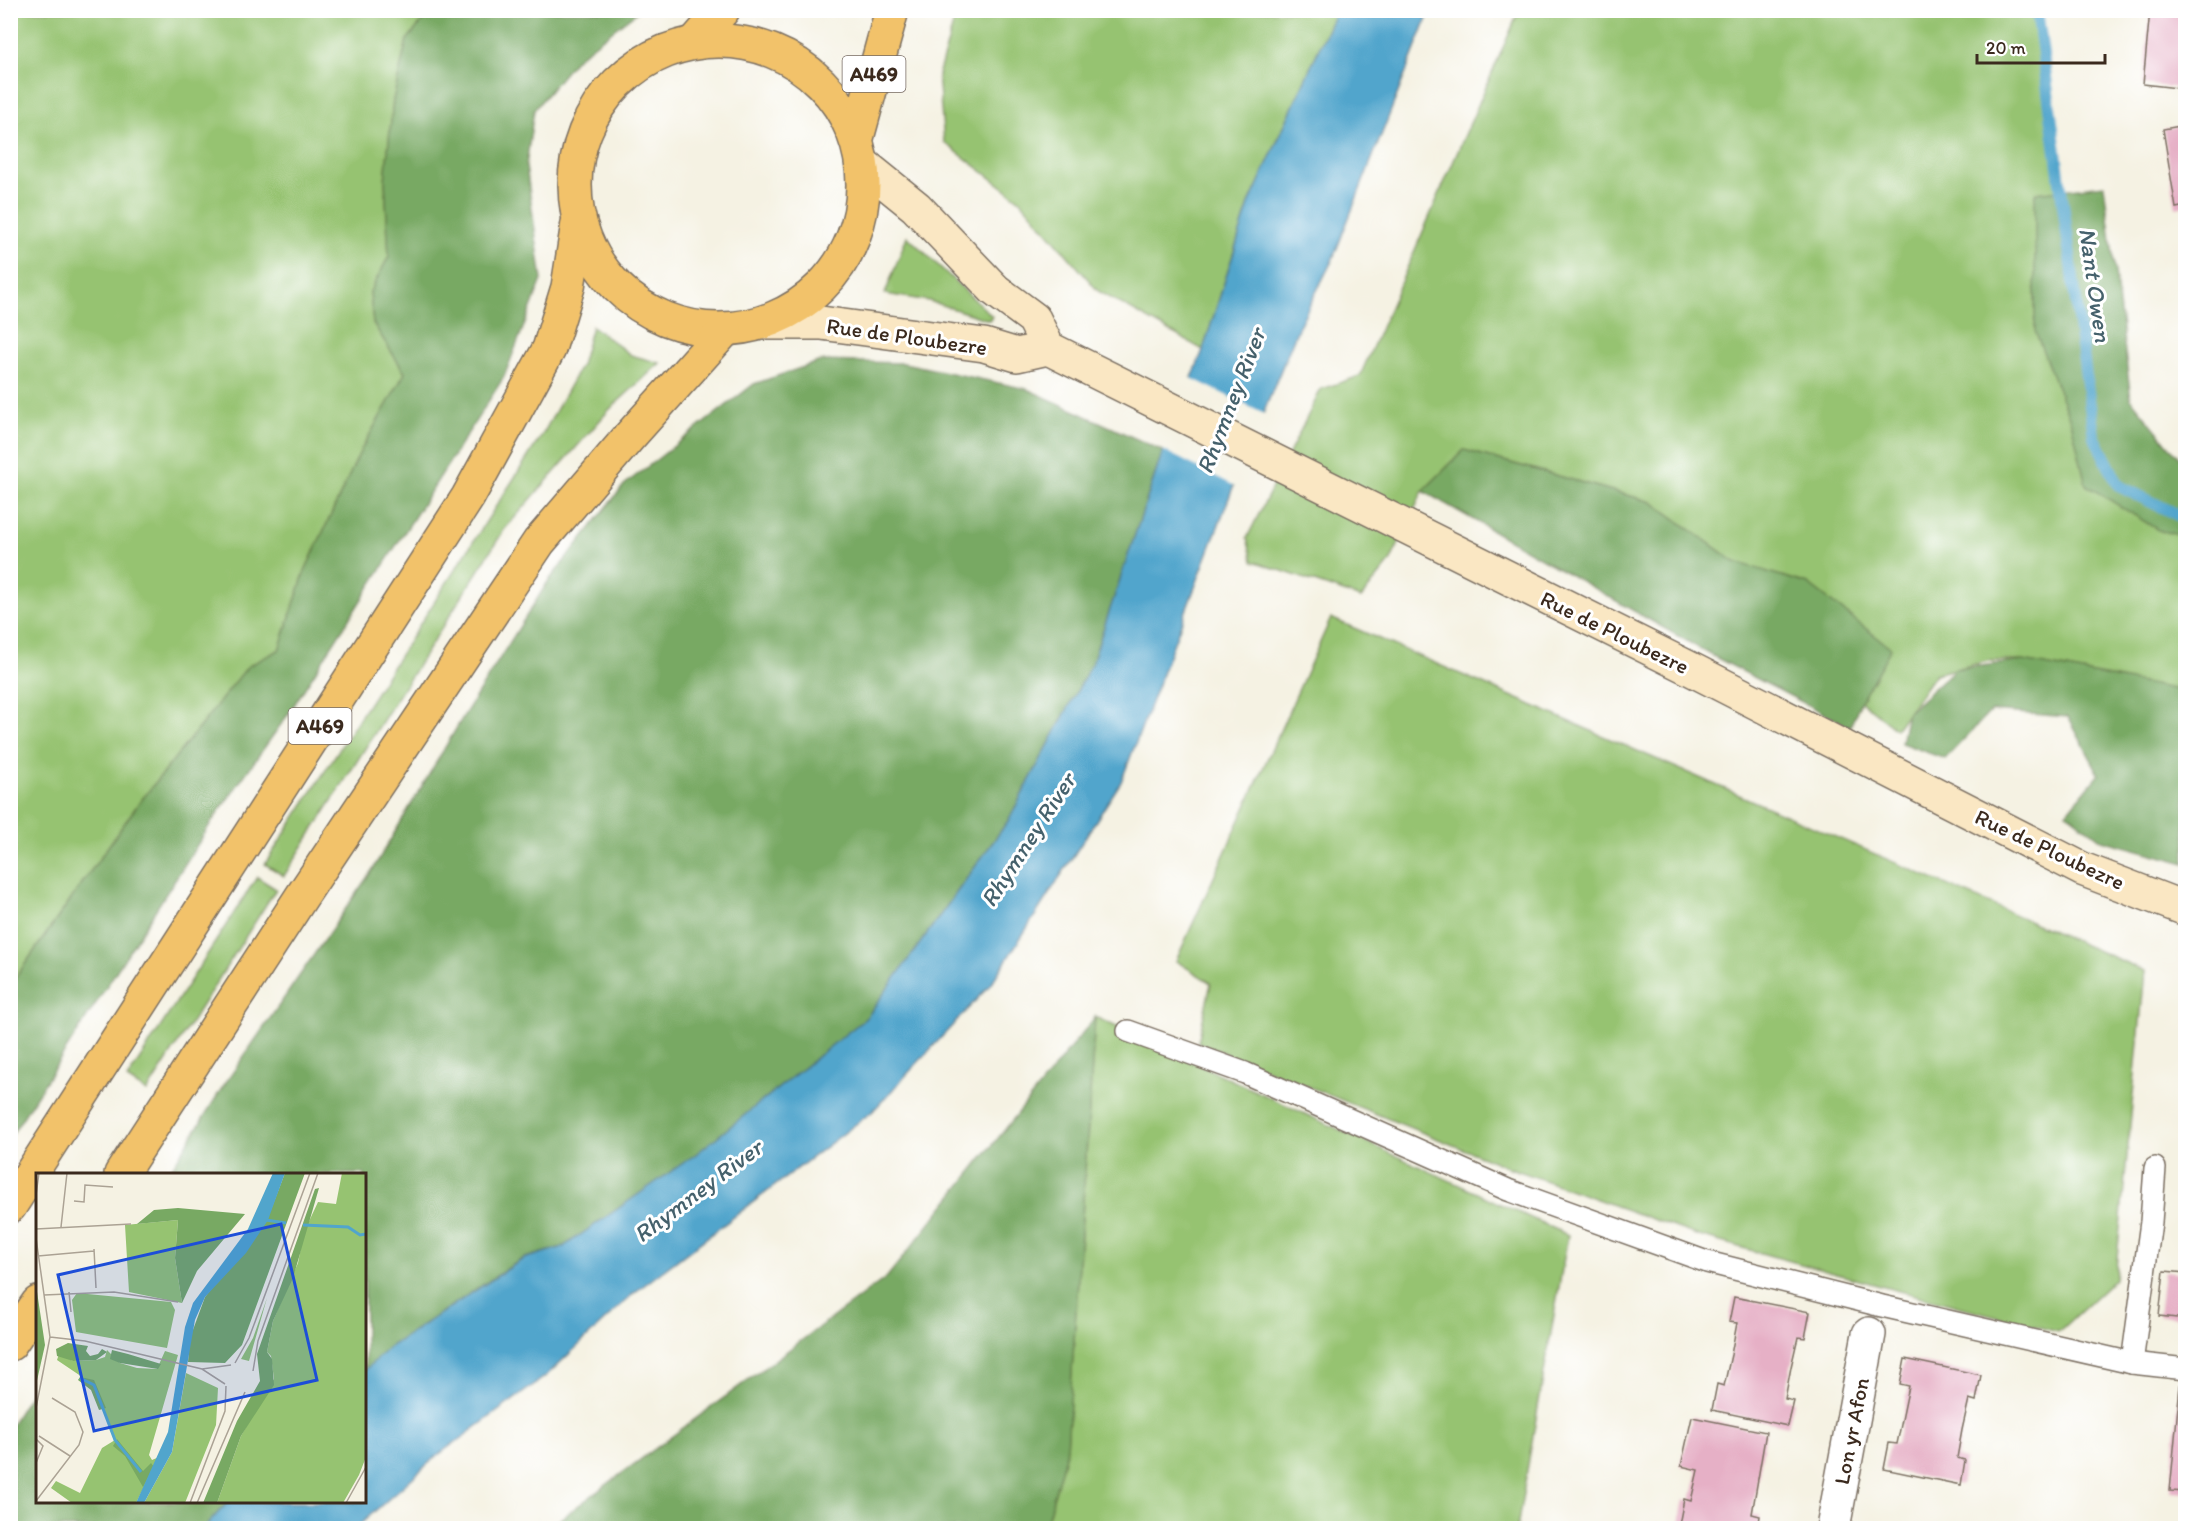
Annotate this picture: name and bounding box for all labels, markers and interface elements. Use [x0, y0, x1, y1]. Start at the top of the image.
scale bar [1977, 27, 2104, 65]
text: 20 m [1986, 37, 2026, 59]
road number: A469 [842, 56, 906, 92]
water label: Nant Owen [2073, 226, 2118, 344]
street label: Rue de Ploubezre [825, 312, 989, 361]
water label: Rhymney River [1190, 322, 1272, 478]
street label: Rue de Ploubezre [1536, 585, 1693, 680]
road number: A469 [288, 708, 352, 744]
water label: Rhymney River [974, 765, 1083, 912]
street label: Rue de Ploubezre [1971, 803, 2129, 896]
water label: Rhymney River [628, 1131, 770, 1248]
inset map [36, 1173, 366, 1503]
street label: Lon yr Afon [1828, 1375, 1875, 1487]

